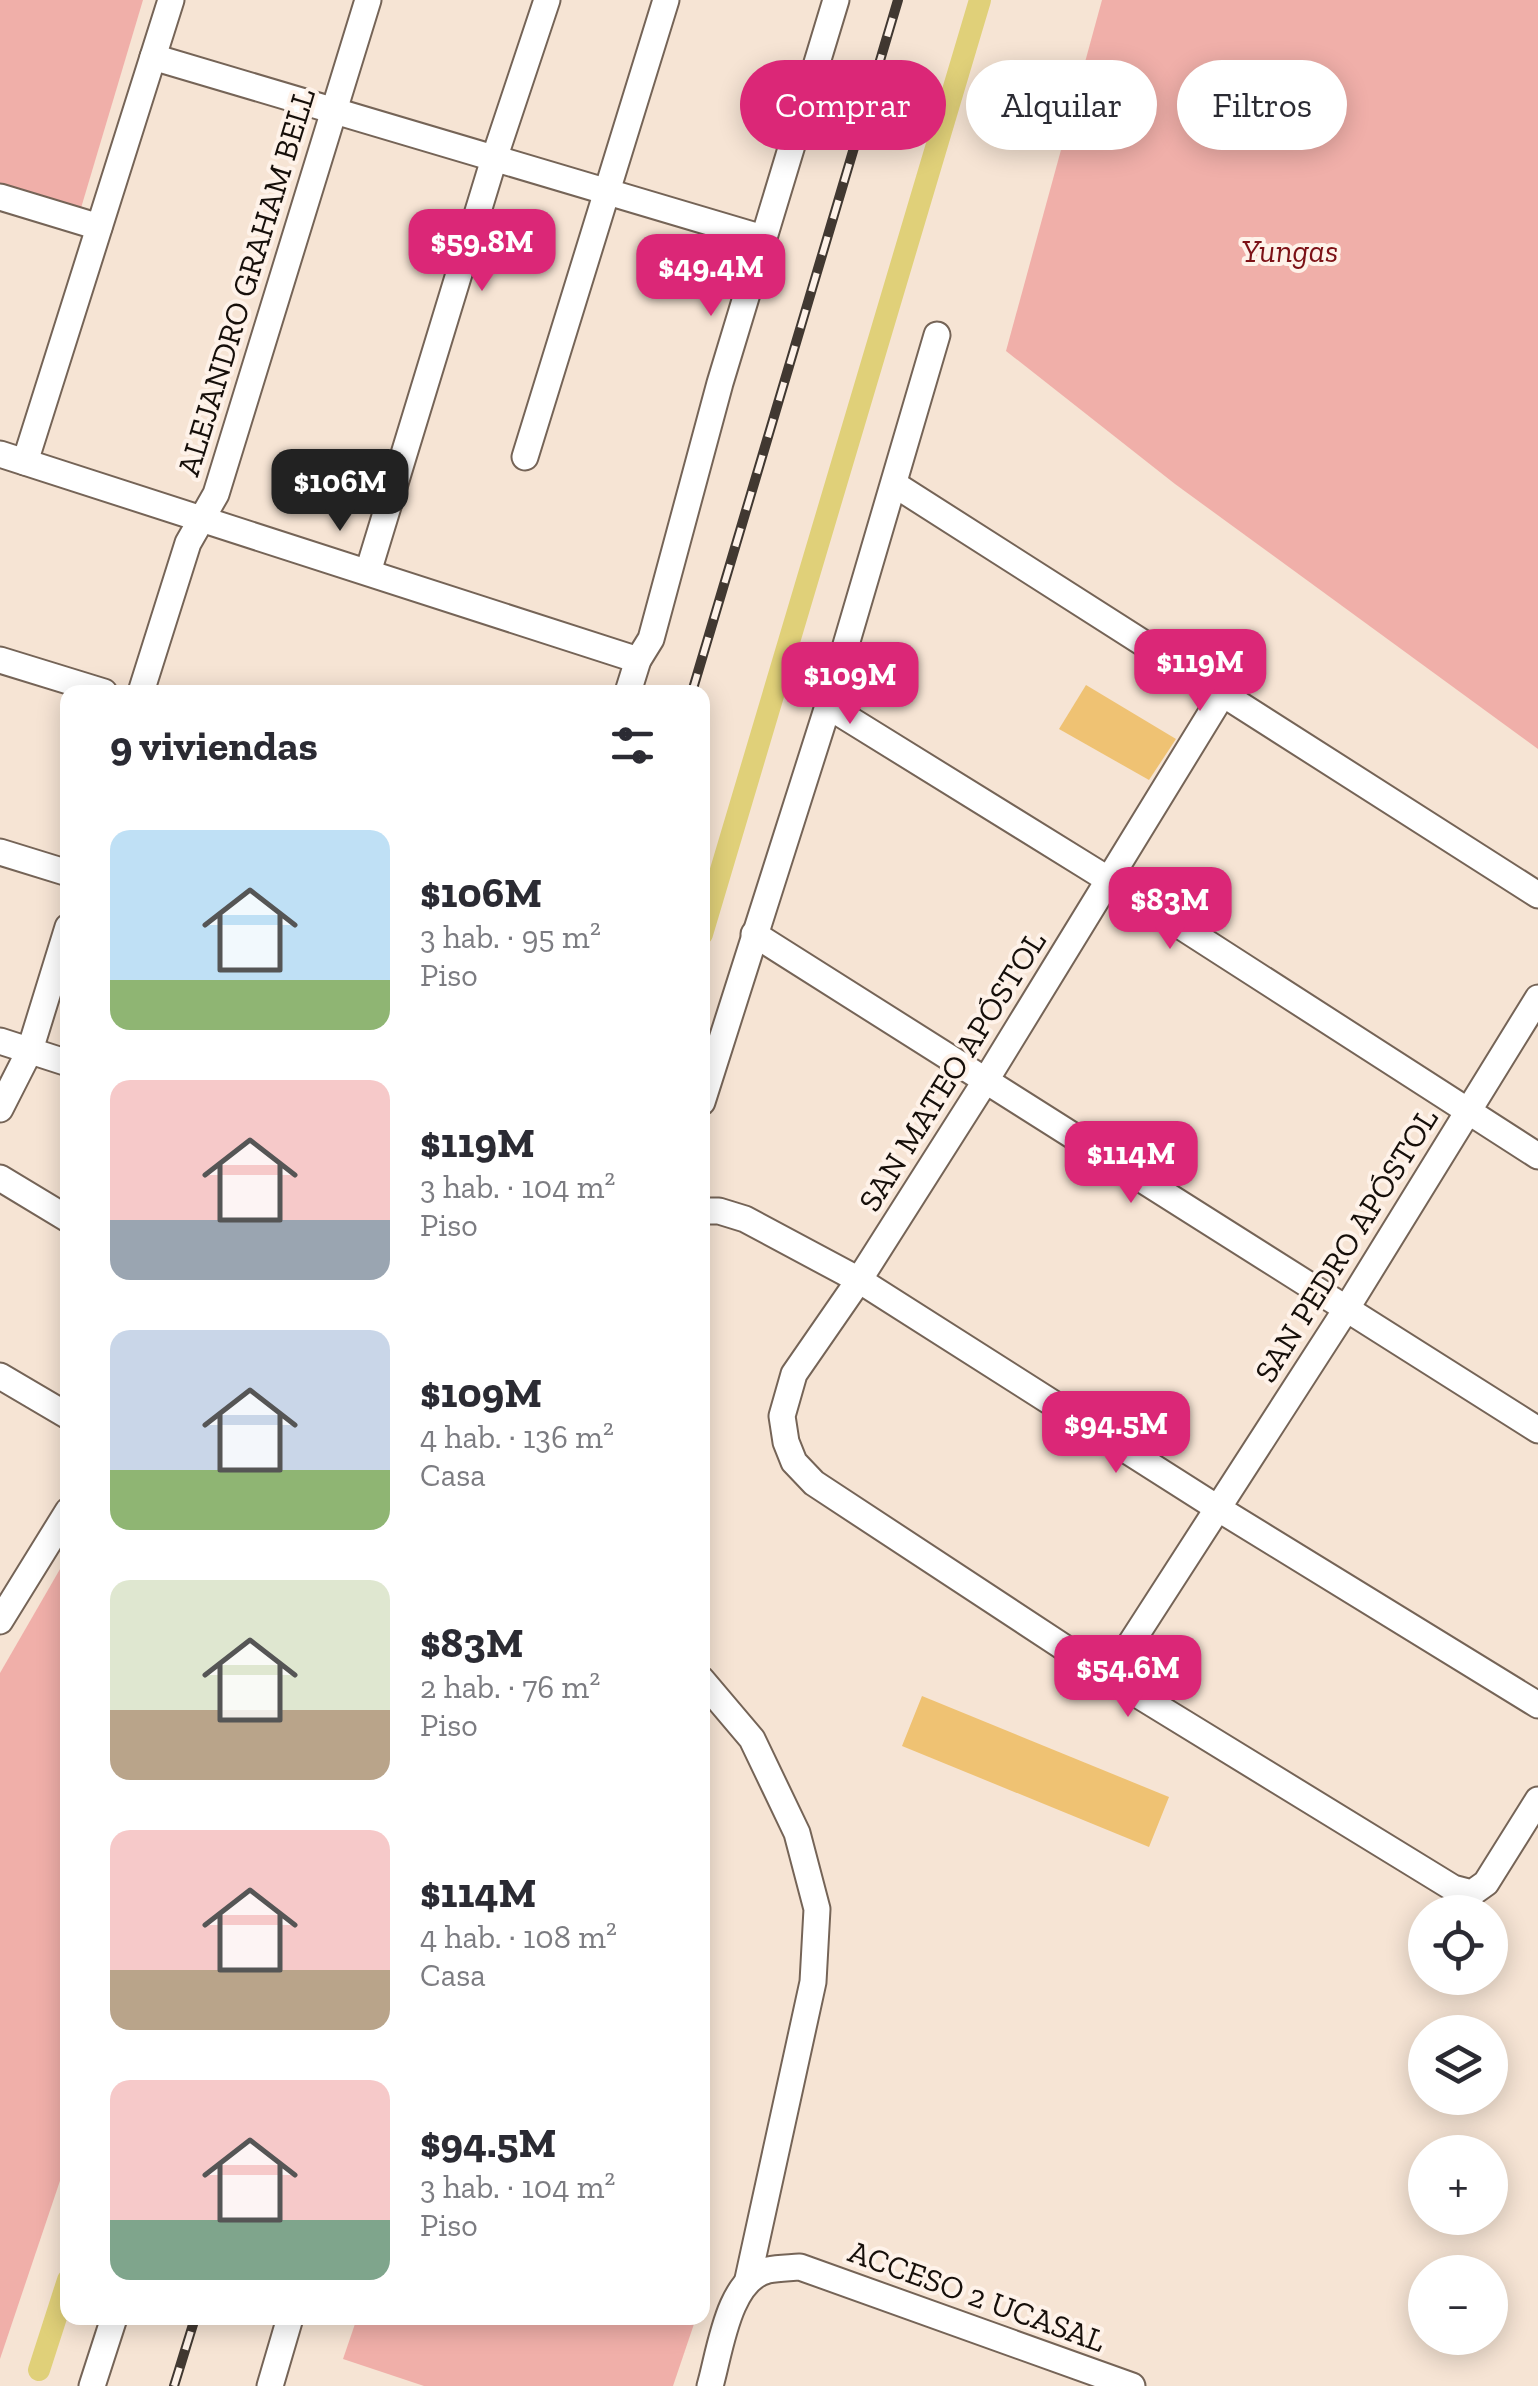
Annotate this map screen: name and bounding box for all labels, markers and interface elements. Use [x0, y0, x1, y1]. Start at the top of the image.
chip: Comprar [740, 60, 946, 150]
chip: Alquilar [966, 60, 1157, 150]
chip: Filtros [1177, 60, 1347, 150]
street label: ALEJANDRO GRAHAM BELL [169, 84, 323, 480]
pin: $59.8M [401, 209, 563, 294]
text: $59.8M [431, 222, 533, 260]
park label: Yungas [1242, 232, 1338, 270]
pin: $49.4M [630, 234, 792, 319]
text: $49.4M [658, 247, 764, 285]
pin: $106M [270, 449, 410, 534]
text: $106M [293, 462, 387, 500]
pin: $119M [1130, 629, 1270, 714]
pin: $109M [780, 642, 920, 727]
text: $119M [1156, 642, 1244, 680]
text: $109M [804, 655, 897, 693]
icon: filters [605, 718, 660, 773]
text: 9 viviendas [110, 720, 318, 771]
text: $106M [420, 867, 542, 918]
pin: $83M [1111, 867, 1229, 952]
icon: home [190, 870, 310, 990]
text: $83M [1131, 880, 1209, 918]
text: 3 hab. · 95 m² [420, 918, 601, 956]
street label: SAN MATEO APÓSTOL [850, 924, 1054, 1218]
text: Piso [420, 956, 478, 994]
street label: SAN PEDRO APÓSTOL [1246, 1101, 1446, 1389]
text: $119M [420, 1117, 535, 1168]
icon: home [190, 1120, 310, 1240]
pin: $114M [1061, 1121, 1201, 1206]
text: $114M [1087, 1134, 1175, 1172]
text: 3 hab. · 104 m² [420, 1168, 615, 1206]
text: Piso [420, 1206, 478, 1244]
text: $109M [420, 1367, 542, 1418]
icon: home [190, 1370, 310, 1490]
pin: $94.5M [1035, 1391, 1197, 1476]
text: $94.5M [1064, 1404, 1168, 1442]
text: 4 hab. · 136 m² [420, 1418, 614, 1456]
text: Casa [420, 1456, 486, 1494]
text: $83M [420, 1617, 523, 1668]
icon: home [190, 1620, 310, 1740]
pin: $54.6M [1047, 1635, 1209, 1720]
text: $54.6M [1076, 1648, 1180, 1686]
text: 2 hab. · 76 m² [420, 1668, 600, 1706]
text: Piso [420, 1706, 478, 1744]
text: $114M [420, 1867, 536, 1918]
icon: home [190, 1870, 310, 1990]
map controls [1408, 1895, 1508, 2355]
button: locate [1408, 1895, 1508, 1995]
text: 4 hab. · 108 m² [420, 1918, 617, 1956]
text: Casa [420, 1956, 486, 1994]
button: layers [1408, 2015, 1508, 2115]
text: $94.5M [420, 2117, 556, 2168]
icon: home [190, 2120, 310, 2240]
button: + [1408, 2135, 1508, 2235]
text: 3 hab. · 104 m² [420, 2168, 615, 2206]
text: Piso [420, 2206, 478, 2244]
street label: ACCESO 2 UCASAL [844, 2232, 1110, 2360]
button: − [1408, 2255, 1508, 2355]

